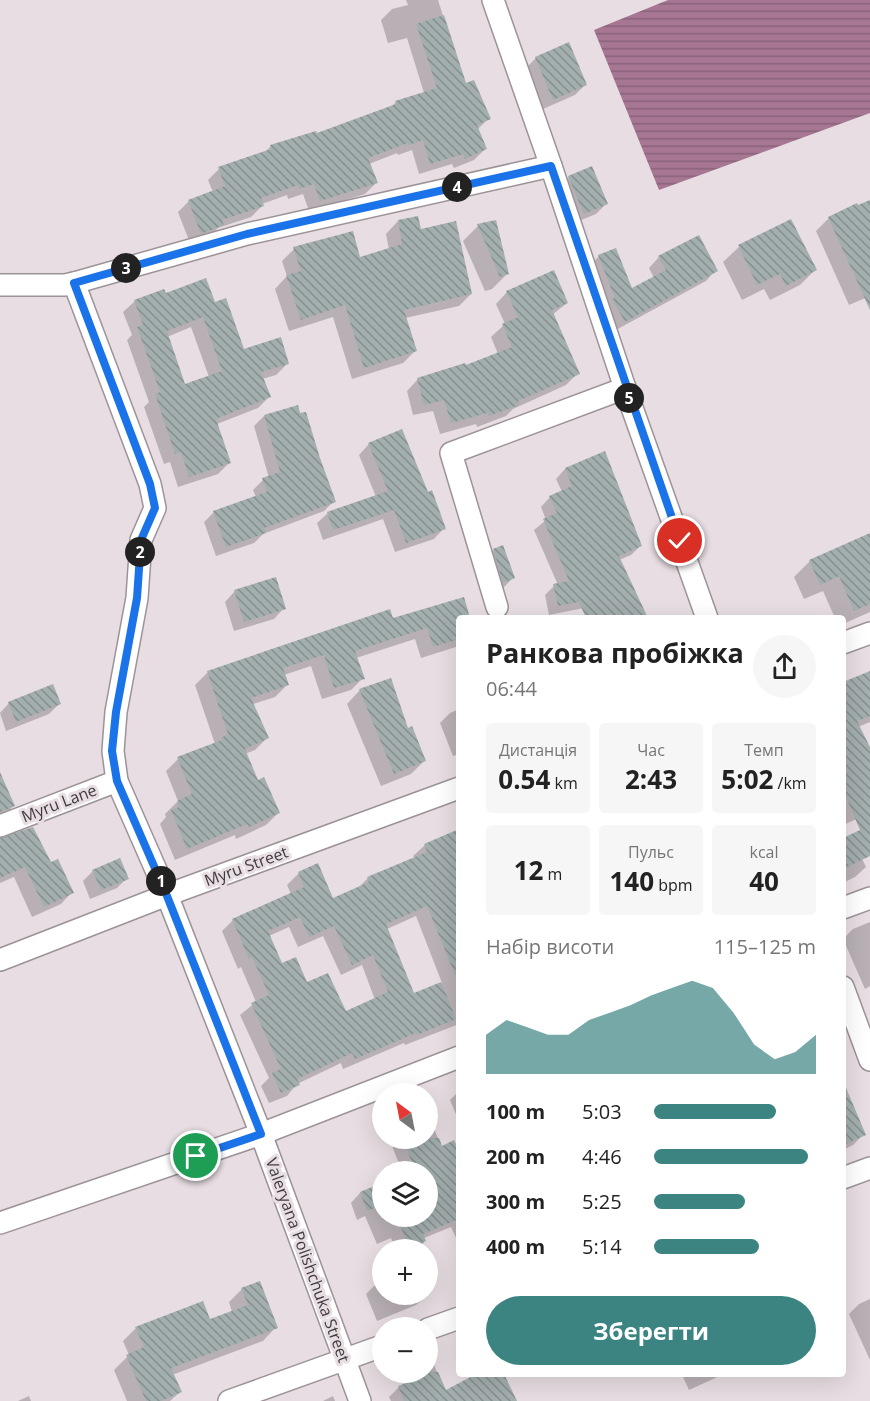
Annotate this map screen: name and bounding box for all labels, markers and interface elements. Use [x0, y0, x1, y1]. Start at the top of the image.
pin: 4 [442, 172, 472, 202]
text: 4 [452, 176, 462, 198]
pin: 3 [111, 253, 141, 283]
text: 3 [121, 257, 131, 279]
pin: 5 [614, 383, 644, 413]
text: 5 [624, 387, 634, 409]
pin [654, 515, 705, 566]
icon: check [663, 524, 696, 557]
pin: 2 [125, 537, 155, 567]
text: 2 [135, 541, 145, 563]
text: Ранкова пробіжка [486, 634, 744, 671]
button: share [753, 635, 816, 698]
text: 06:44 [486, 675, 537, 702]
text: Дистанція [499, 739, 577, 761]
text: Час [637, 739, 665, 761]
text: Темп [744, 739, 784, 761]
text: 0.54 [498, 761, 550, 797]
text: 2:43 [625, 761, 677, 797]
text: 5:02 [721, 761, 773, 797]
text: km [550, 772, 578, 794]
text: /km [773, 772, 807, 794]
street label: Myru Lane [18, 779, 100, 827]
street label: Myru Street [201, 841, 291, 891]
text: Пульс [628, 841, 674, 863]
text: kcal [750, 841, 779, 863]
text: 12 [514, 852, 543, 888]
text: m [543, 863, 562, 885]
text: 140 [609, 863, 654, 899]
text: 40 [749, 863, 779, 899]
pin: 1 [146, 866, 176, 896]
text: 1 [156, 870, 166, 892]
text: bpm [654, 874, 693, 896]
text: Набір висоти [486, 933, 614, 960]
text: 115–125 m [714, 933, 816, 960]
north arrow [372, 1083, 438, 1149]
map controls [372, 1083, 438, 1383]
text: 100 m [486, 1098, 545, 1125]
text: 5:03 [582, 1098, 622, 1125]
pin [170, 1130, 221, 1181]
icon: arrive [179, 1139, 212, 1172]
text: 200 m [486, 1143, 545, 1170]
text: 4:46 [582, 1143, 622, 1170]
street label: Valeryana Polishchuka Street [261, 1155, 355, 1366]
button: layers [372, 1161, 438, 1227]
text: 300 m [486, 1188, 545, 1215]
text: 5:25 [582, 1188, 622, 1215]
text: 400 m [486, 1233, 545, 1260]
text: 5:14 [582, 1233, 622, 1260]
button: + [372, 1239, 438, 1305]
button: Зберегти [486, 1296, 816, 1365]
button: − [372, 1317, 438, 1383]

